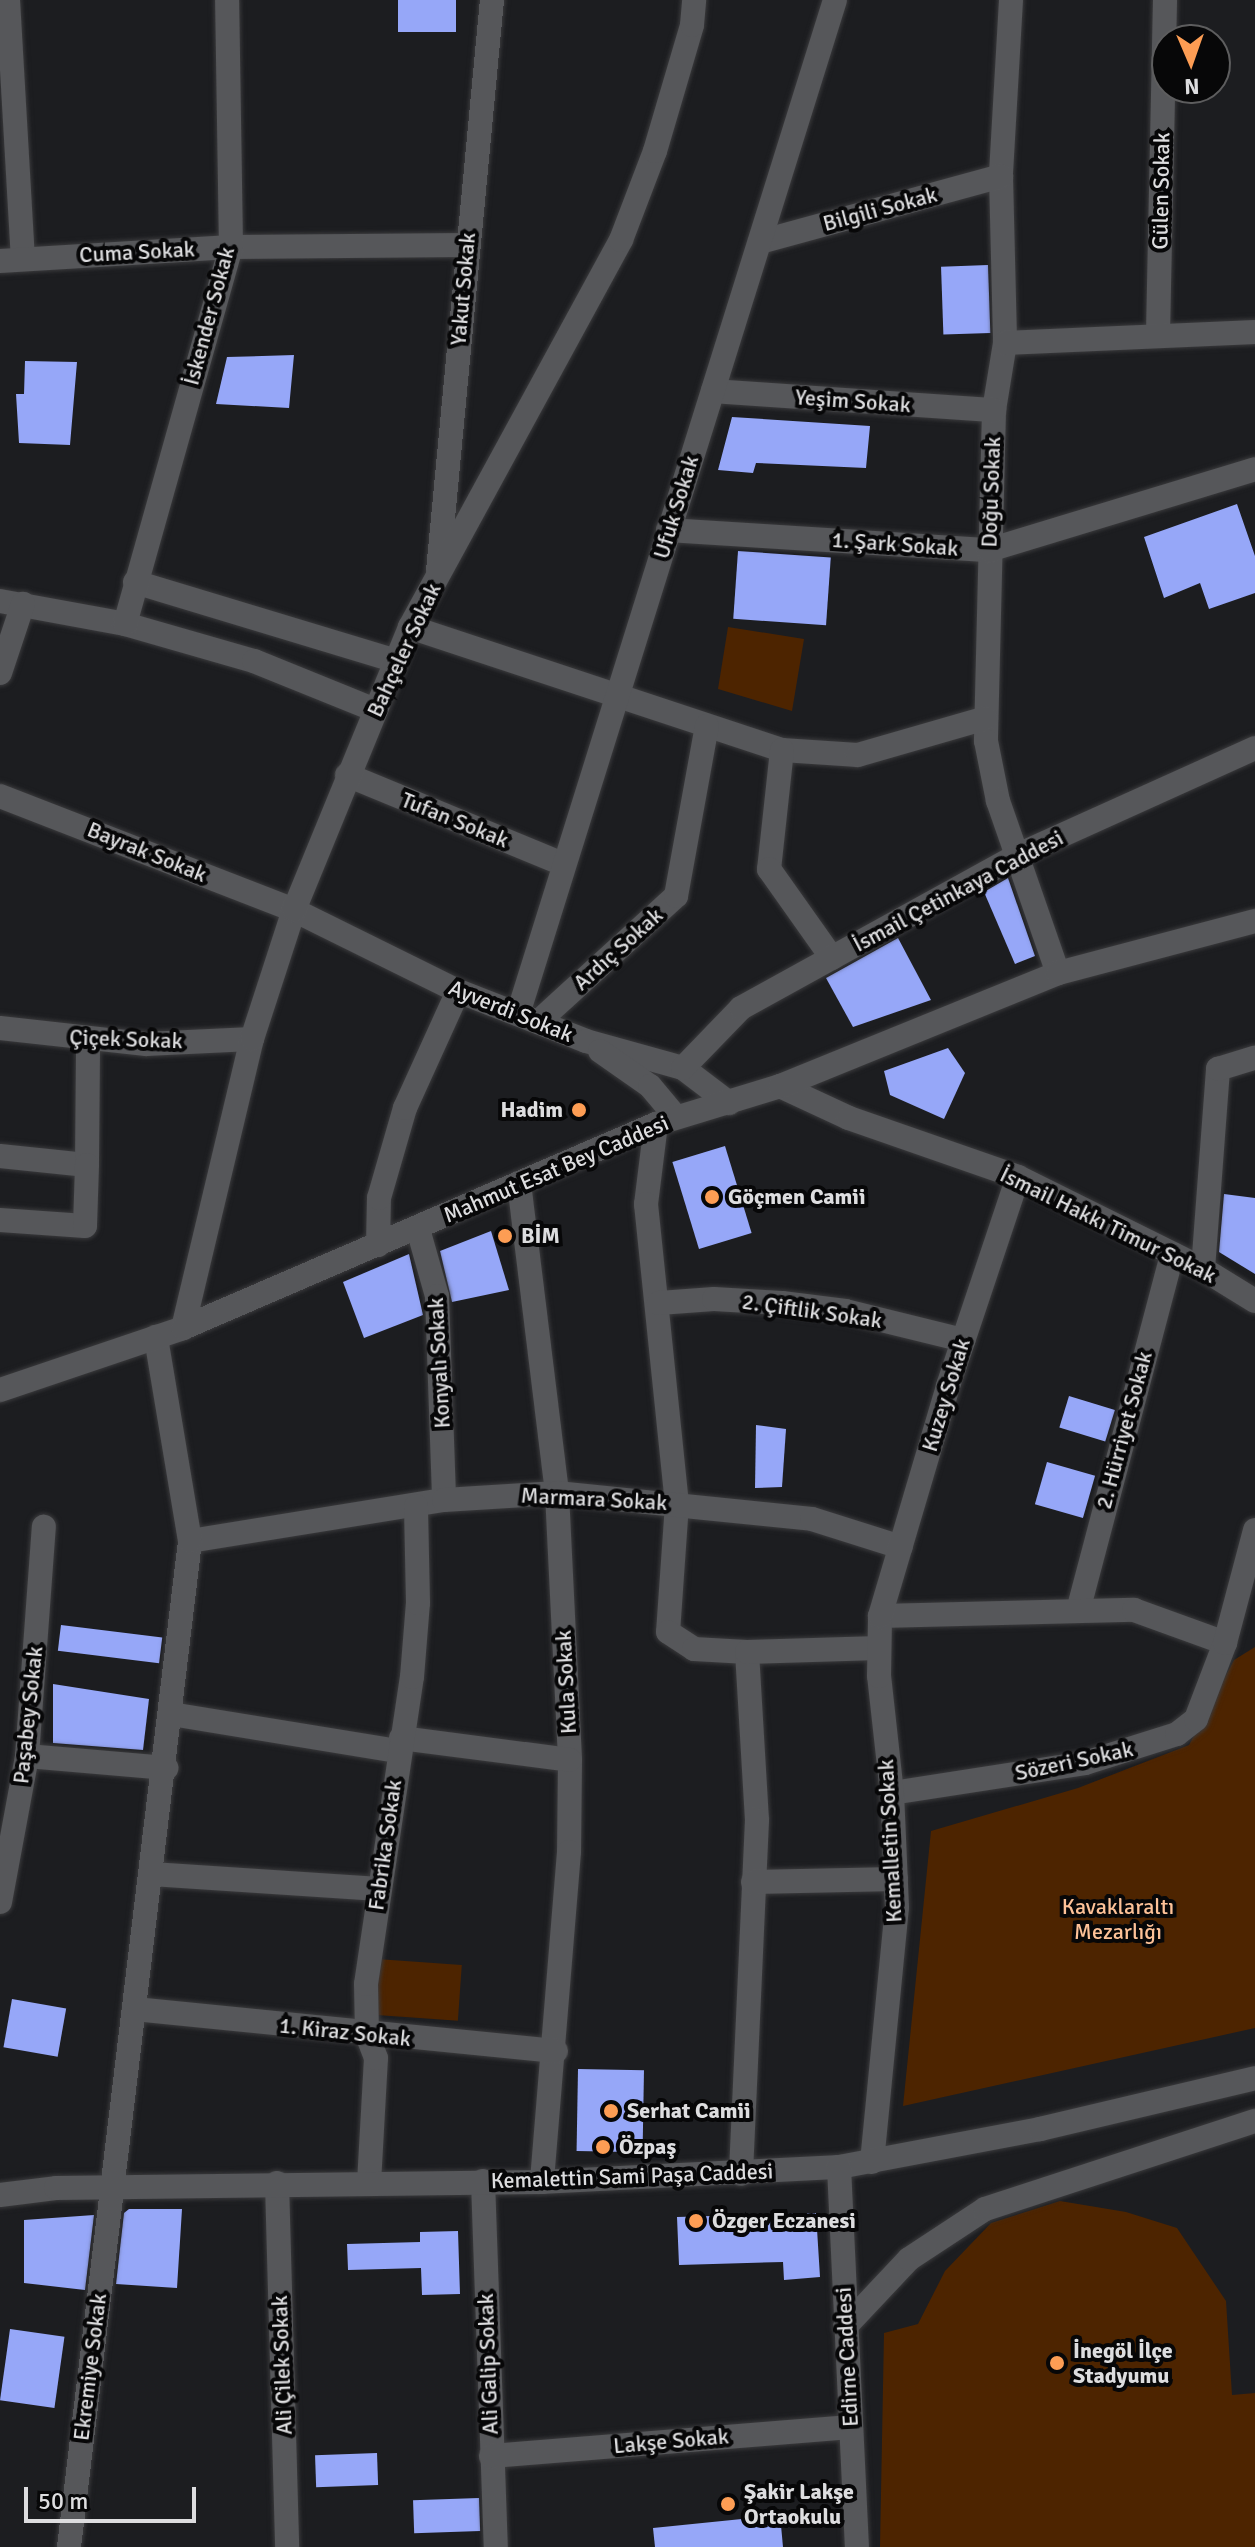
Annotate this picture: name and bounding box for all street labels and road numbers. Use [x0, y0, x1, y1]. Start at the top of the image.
street label: Gülen Sokak [1147, 132, 1175, 250]
street label: Bilgili Sokak [820, 181, 940, 237]
street label: Yakut Sokak [445, 231, 481, 347]
street label: Cuma Sokak [79, 236, 195, 268]
street label: İskender Sokak [178, 244, 240, 388]
street label: Yeşim Sokak [794, 384, 912, 418]
street label: Doğu Sokak [976, 436, 1006, 548]
street label: Ufuk Sokak [648, 452, 704, 562]
street label: 1. Şark Sokak [831, 526, 959, 562]
street label: Bahçeler Sokak [361, 579, 447, 721]
street label: Tufan Sokak [398, 787, 512, 853]
street label: Bayrak Sokak [83, 816, 211, 888]
street label: İsmail Çetinkaya Caddesi [848, 824, 1068, 958]
street label: Ardıç Sokak [568, 902, 668, 996]
street label: Ayverdi Sokak [445, 974, 577, 1048]
street label: Çiçek Sokak [69, 1024, 183, 1054]
street label: Mahmut Esat Bey Caddesi [440, 1110, 672, 1228]
street label: İsmail Hakkı Timur Sokak [996, 1161, 1220, 1289]
street label: 2. Çiftlik Sokak [740, 1288, 884, 1334]
street label: Konyalı Sokak [422, 1297, 456, 1429]
street label: Kuzey Sokak [916, 1335, 976, 1455]
street label: 2. Hürriyet Sokak [1090, 1348, 1158, 1512]
street label: Marmara Sokak [520, 1482, 668, 1516]
street label: Kula Sokak [550, 1629, 582, 1735]
street label: Paşabey Sokak [8, 1645, 48, 1785]
street label: Sözeri Sokak [1013, 1736, 1135, 1786]
street label: Kemalletin Sokak [873, 1759, 907, 1923]
street label: Fabrika Sokak [363, 1778, 407, 1912]
street label: 1. Kiraz Sokak [278, 2012, 412, 2052]
street label: Kemalettin Sami Paşa Caddesi [490, 2158, 774, 2194]
street label: Edirne Caddesi [830, 2286, 864, 2428]
street label: Ekremiye Sokak [68, 2292, 112, 2442]
street label: Ali Galip Sokak [472, 2293, 504, 2435]
street label: Ali Çilek Sokak [266, 2295, 298, 2435]
street label: Lakşe Sokak [612, 2423, 730, 2459]

